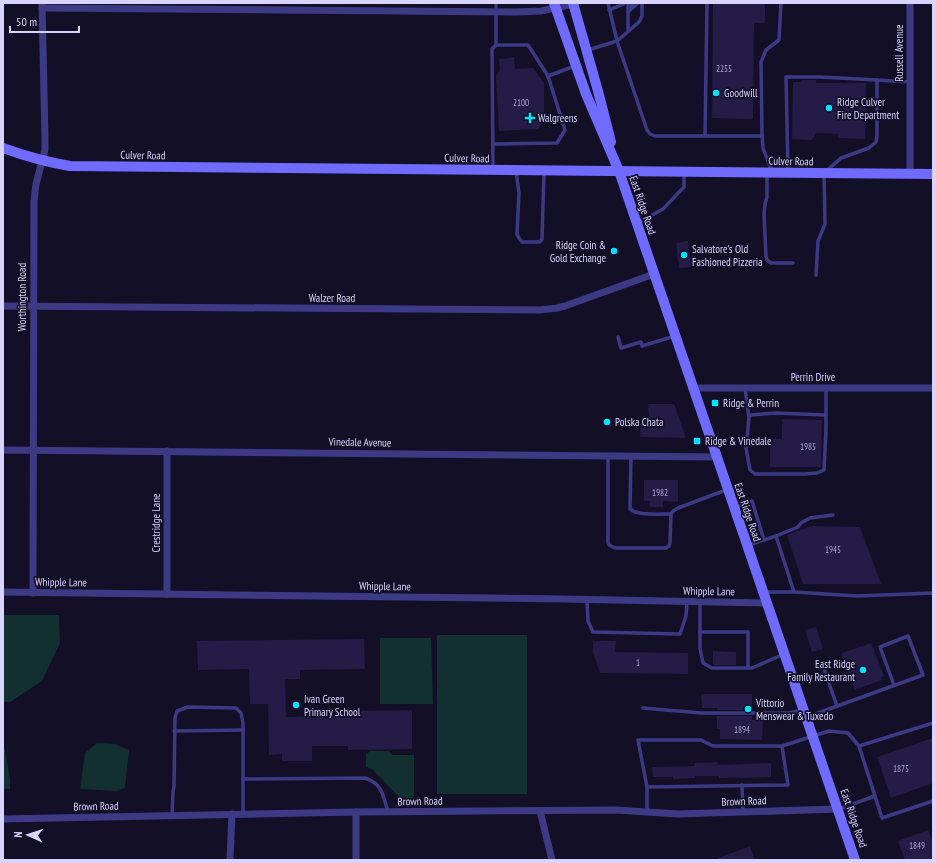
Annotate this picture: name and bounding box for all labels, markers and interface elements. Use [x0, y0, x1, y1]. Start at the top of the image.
scale bar [10, 8, 79, 34]
text: 50 m [16, 14, 37, 29]
street label: Russell Avenue [892, 24, 906, 82]
house number: 2255 [716, 63, 732, 74]
place label: Goodwill [724, 86, 758, 100]
marker: Goodwill [711, 88, 721, 98]
place label: Ridge Culver Fire Department [837, 95, 899, 122]
house number: 2100 [513, 97, 529, 108]
marker: Ridge Culver Fire Department [824, 103, 834, 113]
place label: Walgreens [538, 111, 578, 125]
marker: Walgreens [525, 113, 535, 123]
street label: Culver Road [120, 148, 166, 162]
street label: Culver Road [444, 151, 490, 165]
street label: Culver Road [768, 154, 814, 168]
street label: East Ridge Road [626, 174, 660, 236]
place label: Ridge Coin & Gold Exchange [550, 238, 606, 265]
place label: Salvatore's Old Fashioned Pizzeria [692, 242, 763, 269]
marker: Ridge Coin & Gold Exchange [609, 246, 619, 256]
marker: Salvatore's Old Fashioned Pizzeria [679, 250, 689, 260]
street label: Worthington Road [15, 263, 29, 331]
street label: Walzer Road [309, 291, 355, 305]
street label: Perrin Drive [791, 370, 836, 384]
place label: Ridge & Perrin [723, 396, 779, 410]
marker: Ridge & Perrin [710, 398, 720, 408]
place label: Polska Chata [615, 415, 663, 429]
marker: Polska Chata [602, 417, 612, 427]
street label: Vinedale Avenue [327, 434, 392, 450]
place label: Ridge & Vinedale [705, 434, 772, 448]
marker: Ridge & Vinedale [692, 436, 702, 446]
house number: 1985 [800, 441, 816, 452]
street label: East Ridge Road [731, 481, 765, 543]
house number: 1982 [652, 487, 668, 498]
street label: Crestridge Lane [149, 493, 163, 553]
house number: 1945 [825, 544, 841, 555]
street label: Whipple Lane [35, 575, 87, 589]
street label: Whipple Lane [359, 579, 411, 593]
street label: Whipple Lane [683, 584, 735, 598]
house number: 1 [636, 657, 640, 668]
place label: East Ridge Family Restaurant [787, 657, 855, 684]
marker: East Ridge Family Restaurant [858, 665, 868, 675]
place label: Ivan Green Primary School [304, 692, 361, 719]
place label: Vittorio Menswear & Tuxedo [755, 696, 833, 723]
marker: Ivan Green Primary School [291, 700, 301, 710]
marker: Vittorio Menswear & Tuxedo [743, 704, 753, 714]
house number: 1894 [734, 724, 750, 735]
house number: 1875 [893, 763, 909, 774]
street label: East Ridge Road [837, 787, 871, 849]
street label: Brown Road [721, 793, 767, 809]
street label: Brown Road [397, 794, 443, 808]
street label: Brown Road [73, 799, 119, 813]
north arrow [8, 815, 48, 855]
text: N [11, 831, 25, 838]
house number: 1849 [909, 840, 925, 851]

